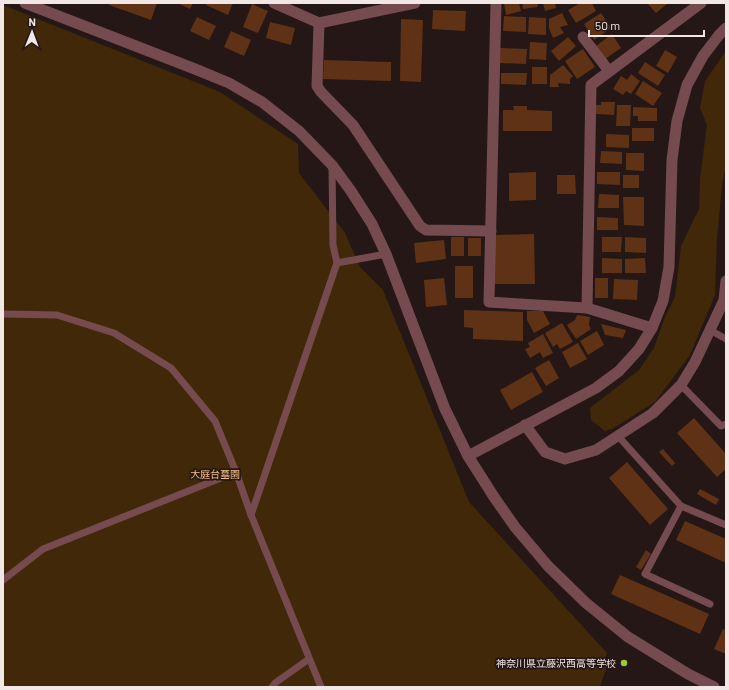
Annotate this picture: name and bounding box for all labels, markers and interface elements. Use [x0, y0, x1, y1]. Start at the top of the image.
north arrow [12, 12, 52, 52]
scale bar [589, 12, 704, 38]
text: N [28, 15, 36, 28]
text: 50 m [595, 18, 620, 32]
park label: 大庭台墓園 [190, 468, 240, 480]
place label: 神奈川県立藤沢西高等学校 [496, 657, 616, 669]
marker: 神奈川県立藤沢西高等学校 [619, 658, 629, 668]

